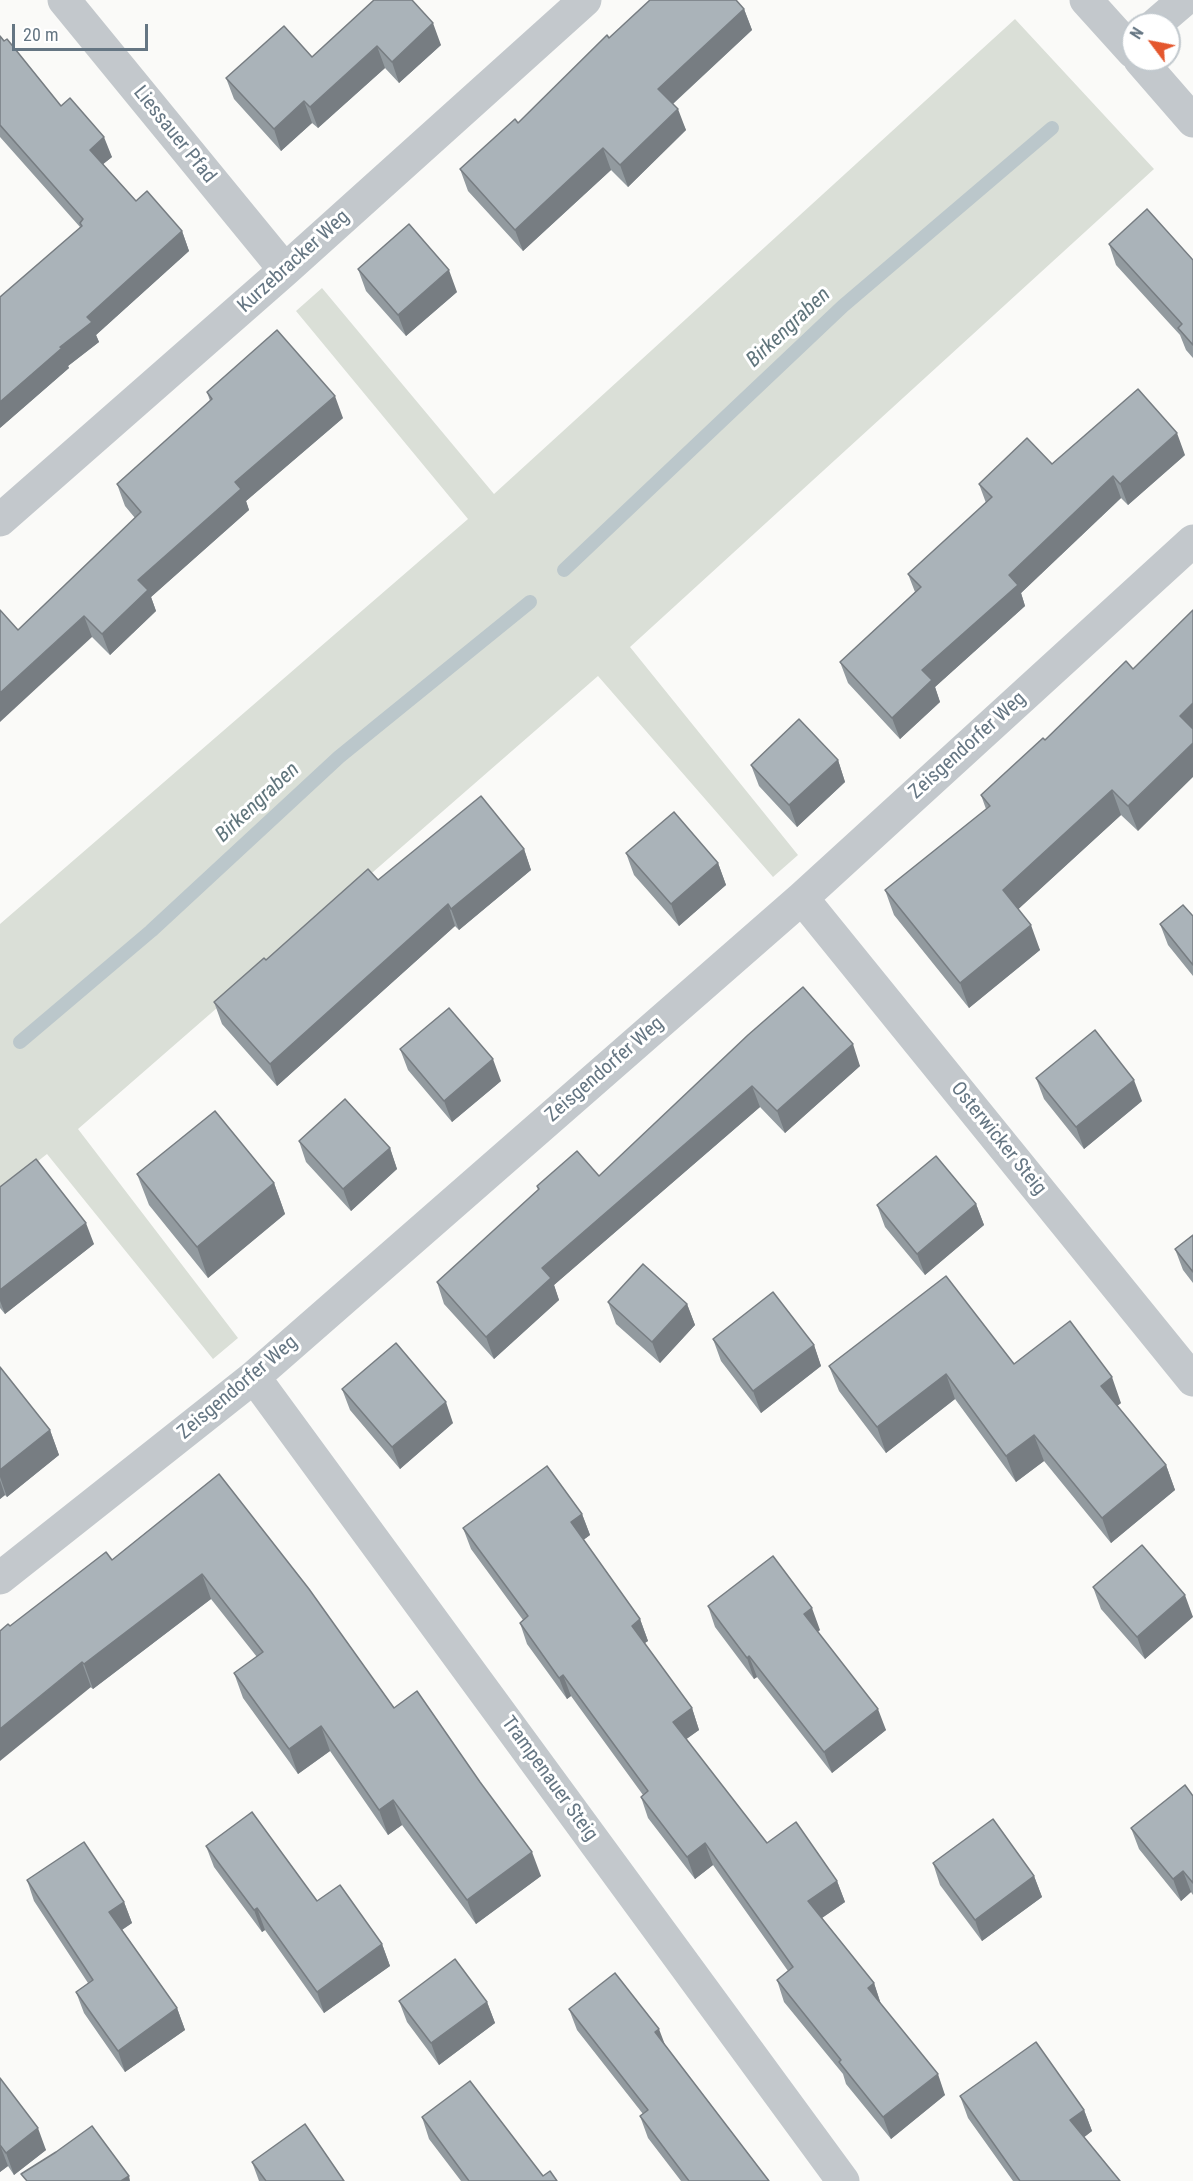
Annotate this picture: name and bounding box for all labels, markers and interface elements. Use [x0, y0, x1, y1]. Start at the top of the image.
scale bar [15, 12, 152, 50]
north arrow [1121, 12, 1181, 72]
text: 20 m [23, 24, 58, 45]
text: N [1126, 24, 1148, 42]
street label: Liessauer Pfad [128, 82, 220, 188]
street label: Kurzebracker Weg [233, 206, 355, 318]
water label: Birkengraben [742, 283, 836, 373]
street label: Zeisgendorfer Weg [905, 687, 1031, 805]
water label: Birkengraben [211, 758, 305, 848]
street label: Zeisgendorfer Weg [541, 1012, 669, 1128]
street label: Osterwicker Steig [945, 1078, 1051, 1200]
street label: Zeisgendorfer Weg [173, 1331, 303, 1445]
street label: Trampenauer Steig [496, 1712, 602, 1846]

